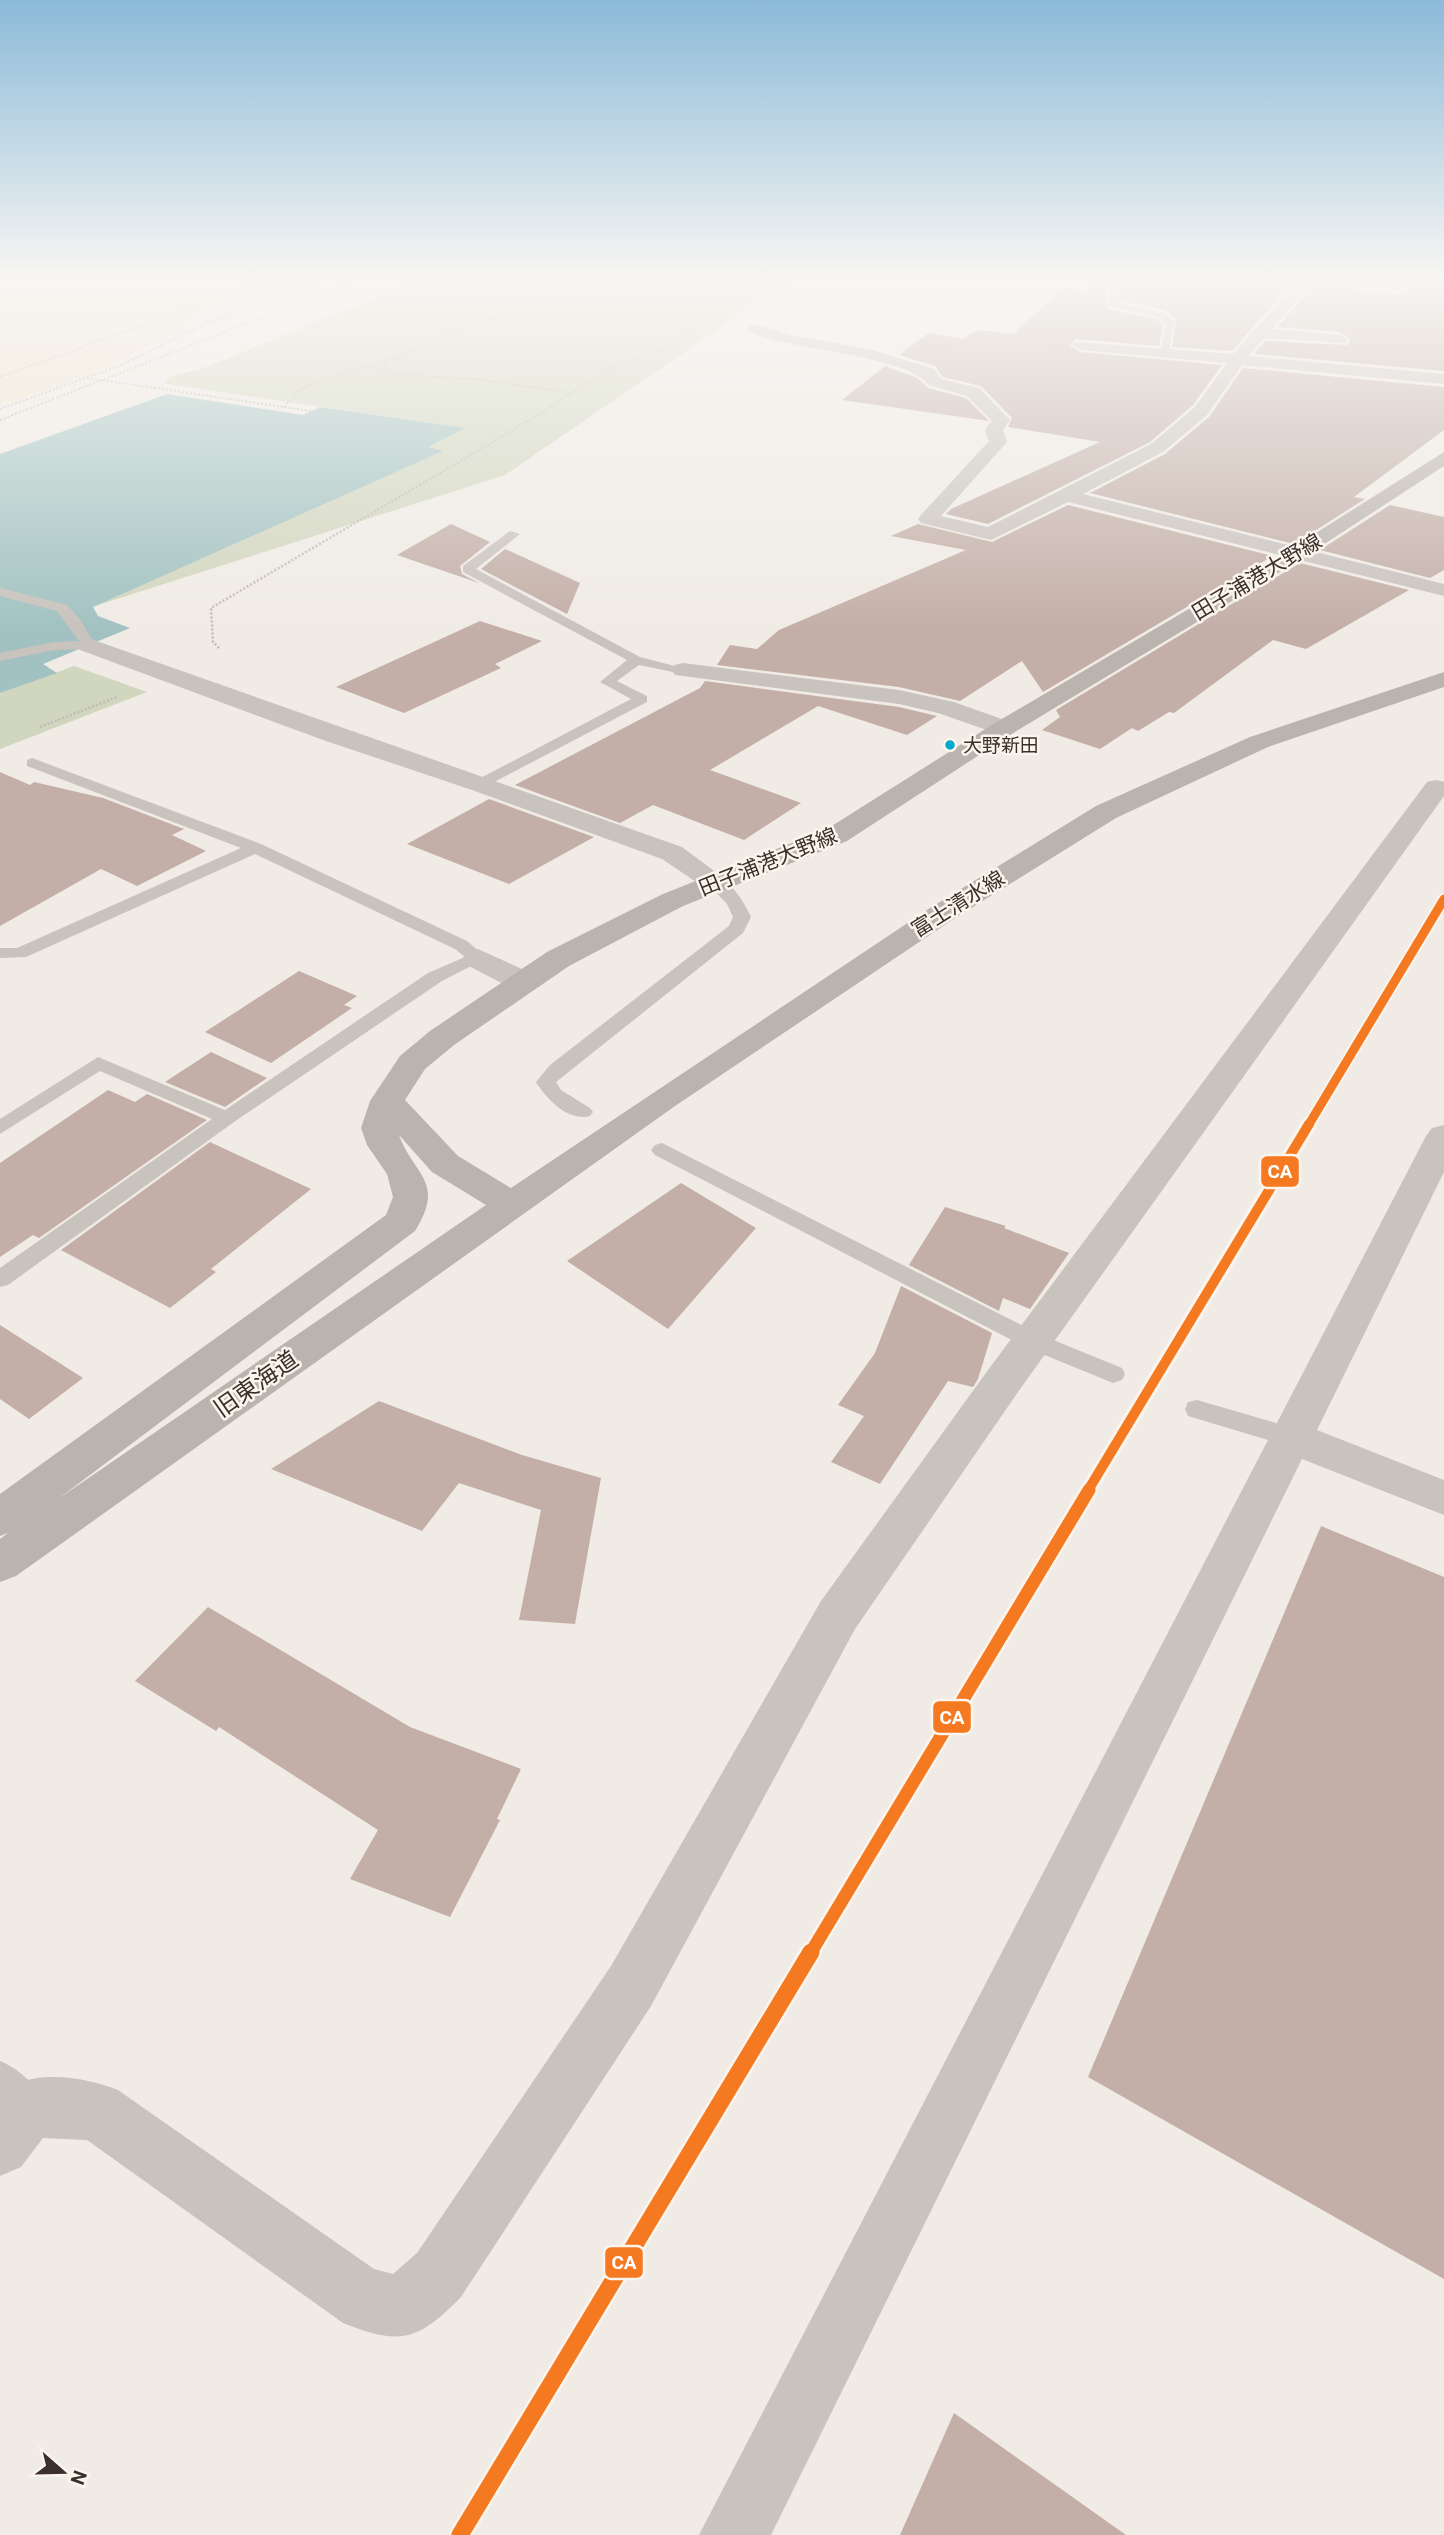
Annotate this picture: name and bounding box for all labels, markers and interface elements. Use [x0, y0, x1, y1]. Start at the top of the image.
street label: 田子浦港大野線 [1188, 529, 1326, 625]
place label: 大野新田 [963, 734, 1039, 757]
marker: 大野新田 [943, 738, 957, 752]
street label: 田子浦港大野線 [695, 823, 841, 901]
street label: 富士清水線 [907, 866, 1009, 942]
line badge: CA [1260, 1155, 1300, 1188]
text: CA [1267, 1160, 1293, 1183]
street label: 旧東海道 [209, 1345, 303, 1423]
line badge: CA [932, 1700, 972, 1734]
text: CA [939, 1706, 965, 1729]
line badge: CA [604, 2246, 644, 2279]
text: CA [611, 2251, 637, 2274]
north arrow [28, 2437, 98, 2507]
text: N [65, 2467, 92, 2488]

